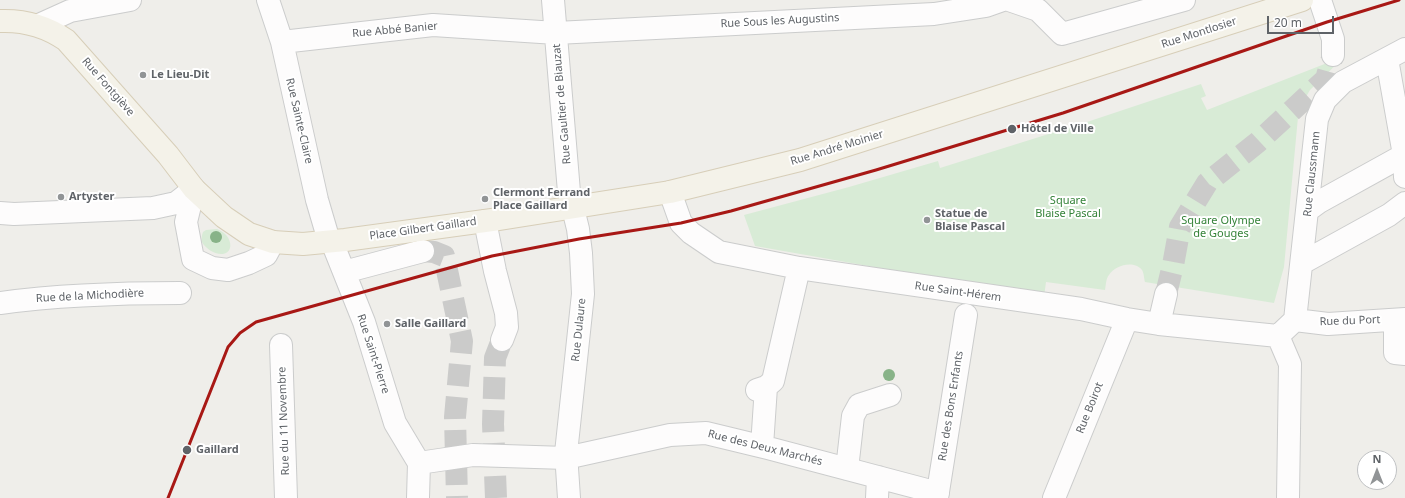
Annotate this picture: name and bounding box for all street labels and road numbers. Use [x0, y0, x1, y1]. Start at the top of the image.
street label: Rue Sous les Augustins [720, 11, 840, 31]
street label: Rue Montlosier [1160, 15, 1238, 51]
street label: Rue Abbé Banier [352, 20, 438, 40]
street label: Rue Gaultier de Biauzat [550, 43, 574, 165]
street label: Rue Fontgiève [79, 55, 137, 119]
street label: Rue Sainte-Claire [283, 77, 315, 165]
street label: Rue André Moinier [789, 128, 885, 168]
street label: Rue Claussmann [1301, 131, 1323, 217]
street label: Place Gilbert Gaillard [369, 215, 477, 243]
street label: Rue Saint-Hérem [914, 279, 1002, 305]
street label: Rue de la Michodière [36, 287, 144, 305]
street label: Rue Dulaure [569, 298, 589, 362]
street label: Rue Saint-Pierre [354, 313, 392, 395]
street label: Rue du Port [1319, 313, 1381, 329]
street label: Rue des Bons Enfants [936, 350, 966, 462]
street label: Rue du 11 Novembre [276, 366, 292, 476]
street label: Rue Boirot [1074, 380, 1106, 436]
street label: Rue des Deux Marchés [706, 427, 824, 469]

